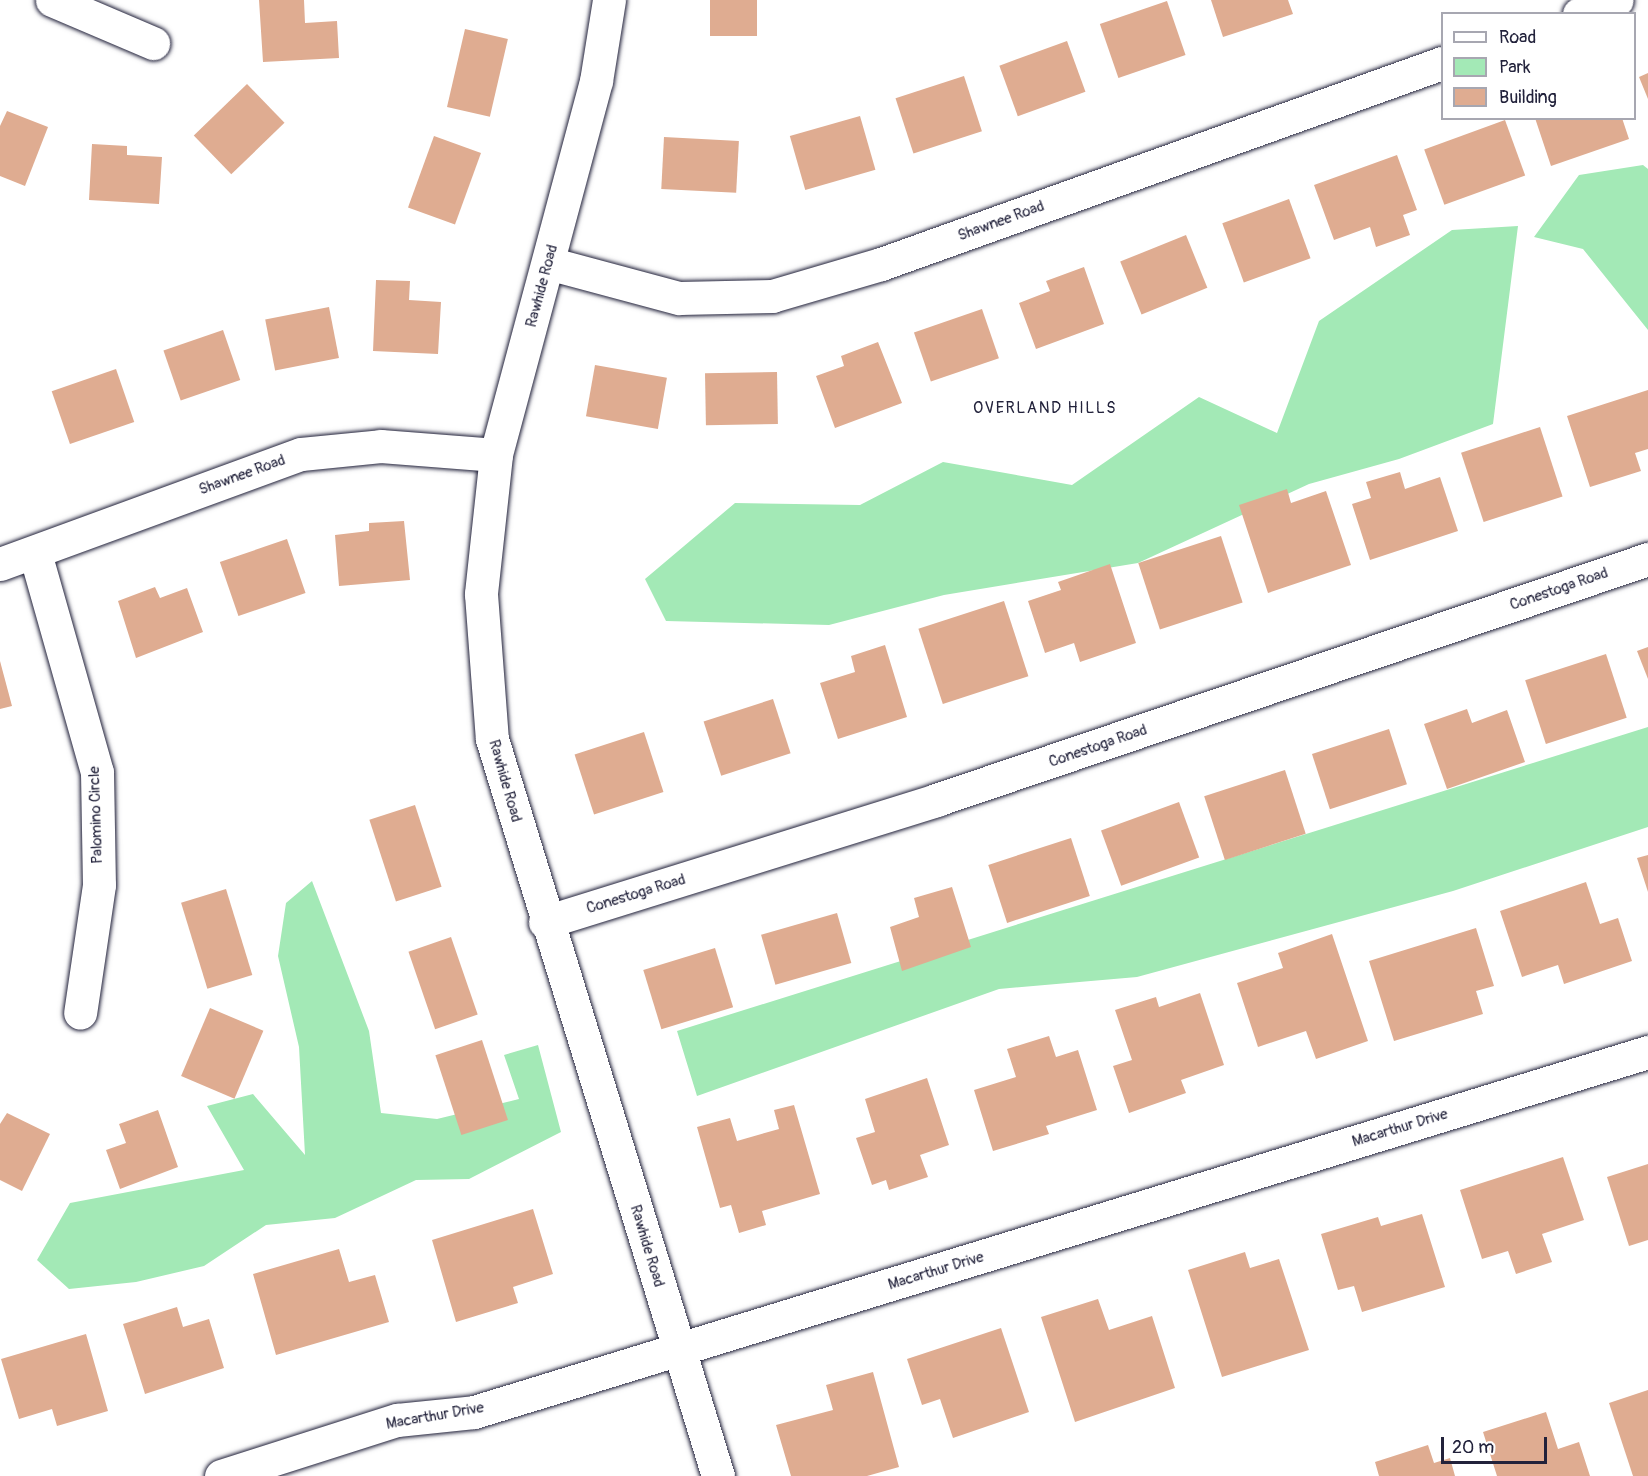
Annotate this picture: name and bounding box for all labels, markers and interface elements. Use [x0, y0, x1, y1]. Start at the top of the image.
legend [1441, 12, 1636, 120]
text: Road [1499, 26, 1536, 49]
text: Park [1499, 56, 1531, 79]
text: Building [1499, 86, 1557, 109]
street label: Shawnee Road [955, 197, 1047, 245]
street label: Rawhide Road [522, 243, 562, 329]
district label: OVERLAND HILLS [973, 398, 1117, 418]
street label: Shawnee Road [196, 451, 288, 499]
street label: Conestoga Road [1508, 564, 1610, 614]
street label: Conestoga Road [1047, 721, 1149, 771]
street label: Rawhide Road [485, 738, 525, 824]
street label: Palomino Circle [85, 766, 107, 864]
street label: Conestoga Road [584, 870, 688, 918]
street label: Macarthur Drive [1350, 1105, 1450, 1151]
street label: Rawhide Road [626, 1203, 668, 1289]
street label: Macarthur Drive [886, 1248, 986, 1294]
street label: Macarthur Drive [385, 1399, 485, 1433]
scale bar [1444, 1425, 1550, 1463]
text: 20 m [1452, 1436, 1494, 1459]

